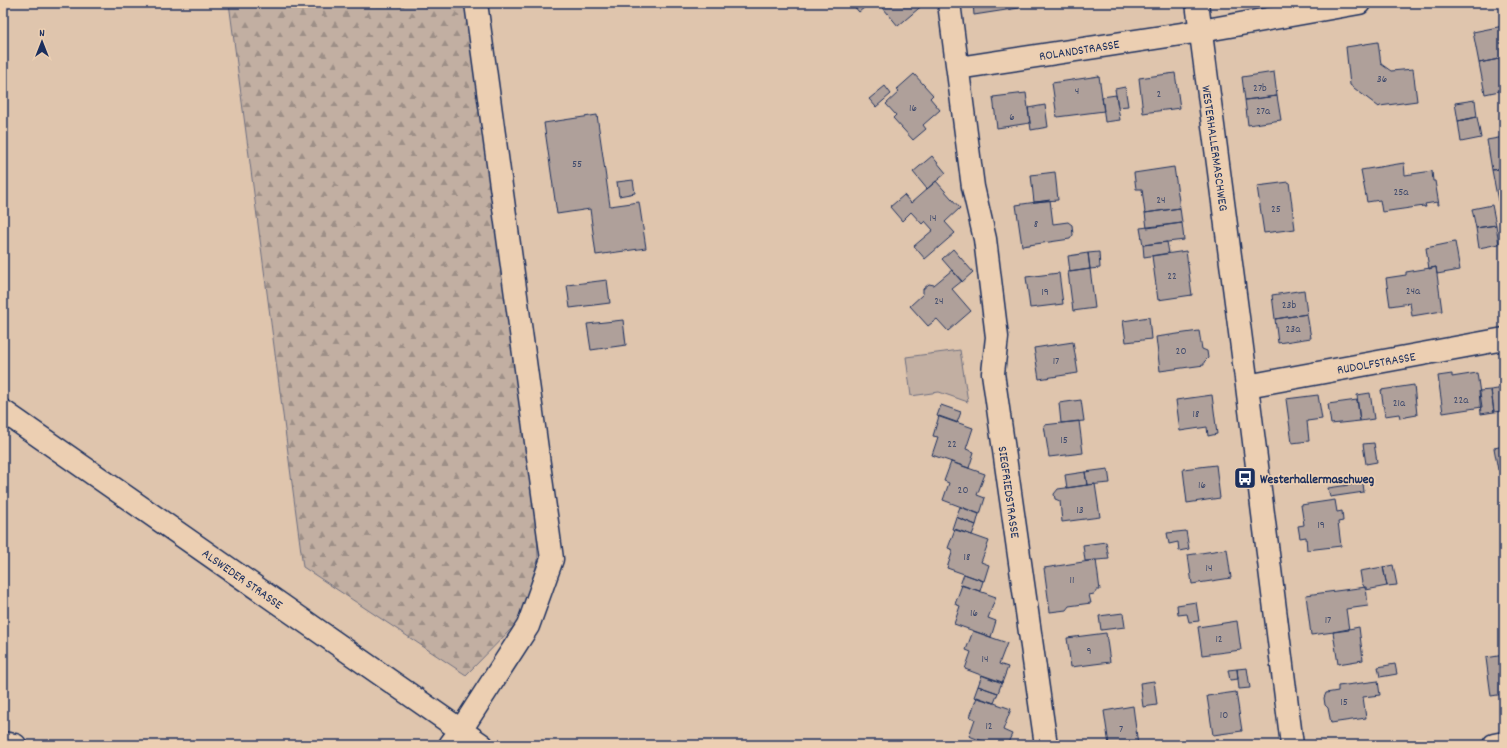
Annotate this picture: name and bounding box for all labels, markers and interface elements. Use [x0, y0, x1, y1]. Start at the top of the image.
north arrow [22, 22, 62, 62]
text: N [39, 26, 45, 42]
street label: ROLANDSTRASSE [1038, 36, 1121, 67]
house number: 36 [1377, 72, 1387, 88]
house number: 27b [1253, 81, 1267, 97]
house number: 4 [1075, 84, 1079, 100]
street label: WESTERHALLERMASCHWEG [1195, 84, 1232, 212]
house number: 2 [1157, 87, 1162, 103]
house number: 16 [909, 101, 917, 117]
house number: 27a [1256, 104, 1271, 120]
house number: 6 [1009, 110, 1015, 126]
house number: 55 [572, 157, 582, 173]
house number: 25a [1393, 185, 1409, 201]
house number: 24 [1156, 193, 1166, 209]
house number: 25 [1271, 202, 1281, 218]
house number: 14 [930, 211, 936, 227]
house number: 8 [1034, 217, 1038, 233]
house number: 22 [1167, 269, 1177, 285]
house number: 24a [1406, 284, 1421, 300]
house number: 19 [1041, 285, 1049, 301]
house number: 24 [934, 294, 944, 310]
house number: 23b [1282, 298, 1296, 314]
house number: 23a [1286, 322, 1301, 338]
house number: 20 [1176, 344, 1186, 360]
street label: RUDOLFSTRASSE [1336, 348, 1417, 381]
house number: 17 [1053, 354, 1059, 370]
house number: 22a [1454, 393, 1469, 409]
house number: 21a [1393, 396, 1406, 412]
house number: 18 [1193, 407, 1199, 423]
house number: 15 [1060, 433, 1068, 449]
house number: 22 [947, 437, 957, 453]
street label: SIEGFRIEDSTRASSE [992, 445, 1023, 540]
bus stop icon: Westerhallermaschweg [1232, 465, 1258, 491]
place label: Westerhallermaschweg [1260, 471, 1375, 490]
house number: 16 [1198, 478, 1206, 494]
house number: 20 [958, 483, 968, 499]
house number: 13 [1076, 503, 1084, 519]
house number: 19 [1317, 518, 1325, 534]
street label: ALSWEDER STRASSE [197, 545, 286, 615]
house number: 18 [964, 550, 970, 566]
house number: 14 [1206, 561, 1212, 577]
house number: 11 [1070, 573, 1074, 589]
house number: 16 [970, 606, 978, 622]
house number: 17 [1325, 613, 1331, 629]
house number: 12 [1215, 632, 1223, 648]
house number: 9 [1086, 644, 1092, 660]
house number: 14 [982, 652, 988, 668]
house number: 15 [1340, 695, 1348, 711]
house number: 10 [1220, 708, 1228, 724]
house number: 12 [985, 719, 993, 735]
house number: 7 [1119, 722, 1123, 738]

